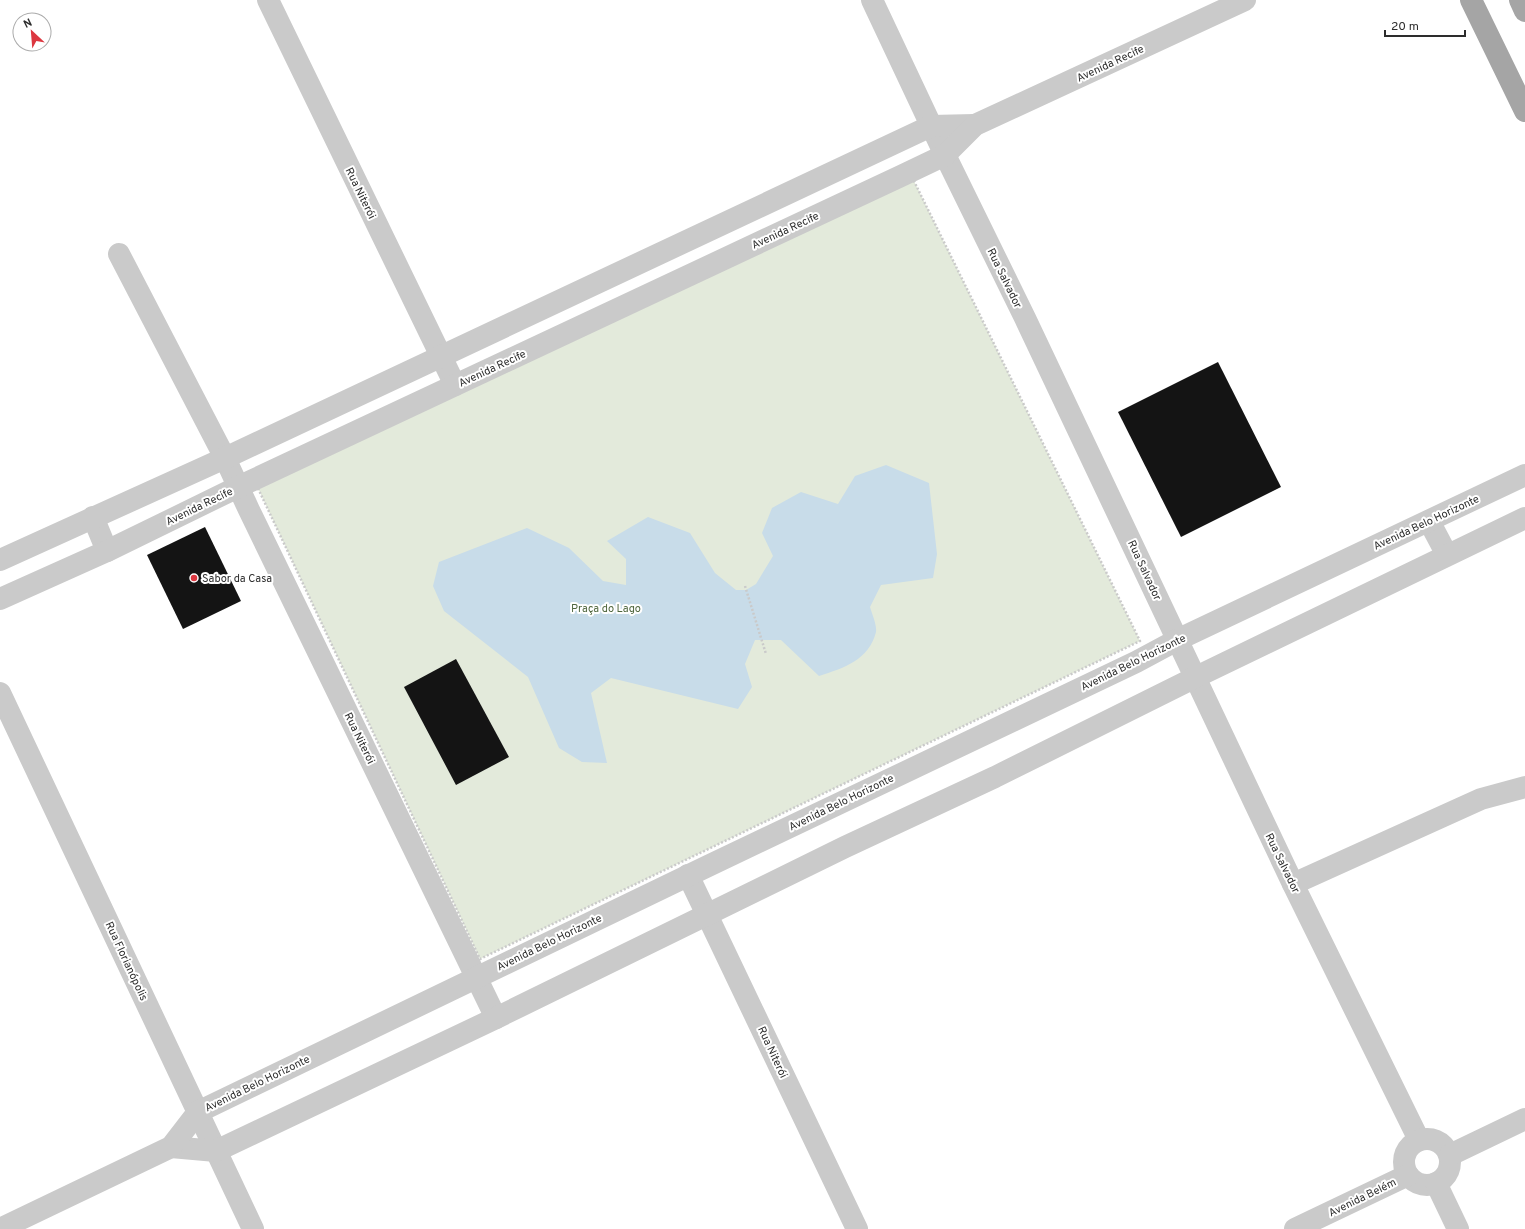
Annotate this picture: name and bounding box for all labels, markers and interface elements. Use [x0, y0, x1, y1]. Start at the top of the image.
north arrow [12, 12, 52, 52]
scale bar [1385, 12, 1465, 38]
text: N [21, 16, 35, 32]
text: 20 m [1391, 19, 1419, 35]
street label: Avenida Recife [1074, 42, 1146, 86]
street label: Rua Niterói [342, 165, 379, 221]
street label: Avenida Recife [749, 209, 821, 253]
street label: Rua Salvador [984, 246, 1025, 311]
street label: Avenida Recife [456, 347, 528, 391]
street label: Avenida Recife [164, 485, 235, 529]
street label: Avenida Belo Horizonte [1371, 492, 1482, 554]
street label: Rua Salvador [1124, 538, 1164, 603]
place label: Sabor da Casa [202, 572, 272, 586]
marker: Sabor da Casa [189, 573, 199, 583]
park label: Praça do Lago [571, 602, 641, 616]
street label: Avenida Belo Horizonte [1079, 631, 1188, 694]
street label: Rua Niterói [341, 710, 378, 766]
street label: Avenida Belo Horizonte [787, 771, 896, 834]
street label: Rua Salvador [1262, 831, 1303, 896]
street label: Avenida Belo Horizonte [495, 911, 604, 974]
street label: Rua Florianópolis [102, 920, 151, 1003]
street label: Rua Niterói [754, 1024, 790, 1080]
street label: Avenida Belo Horizonte [203, 1052, 312, 1115]
street label: Avenida Belém [1326, 1176, 1399, 1220]

